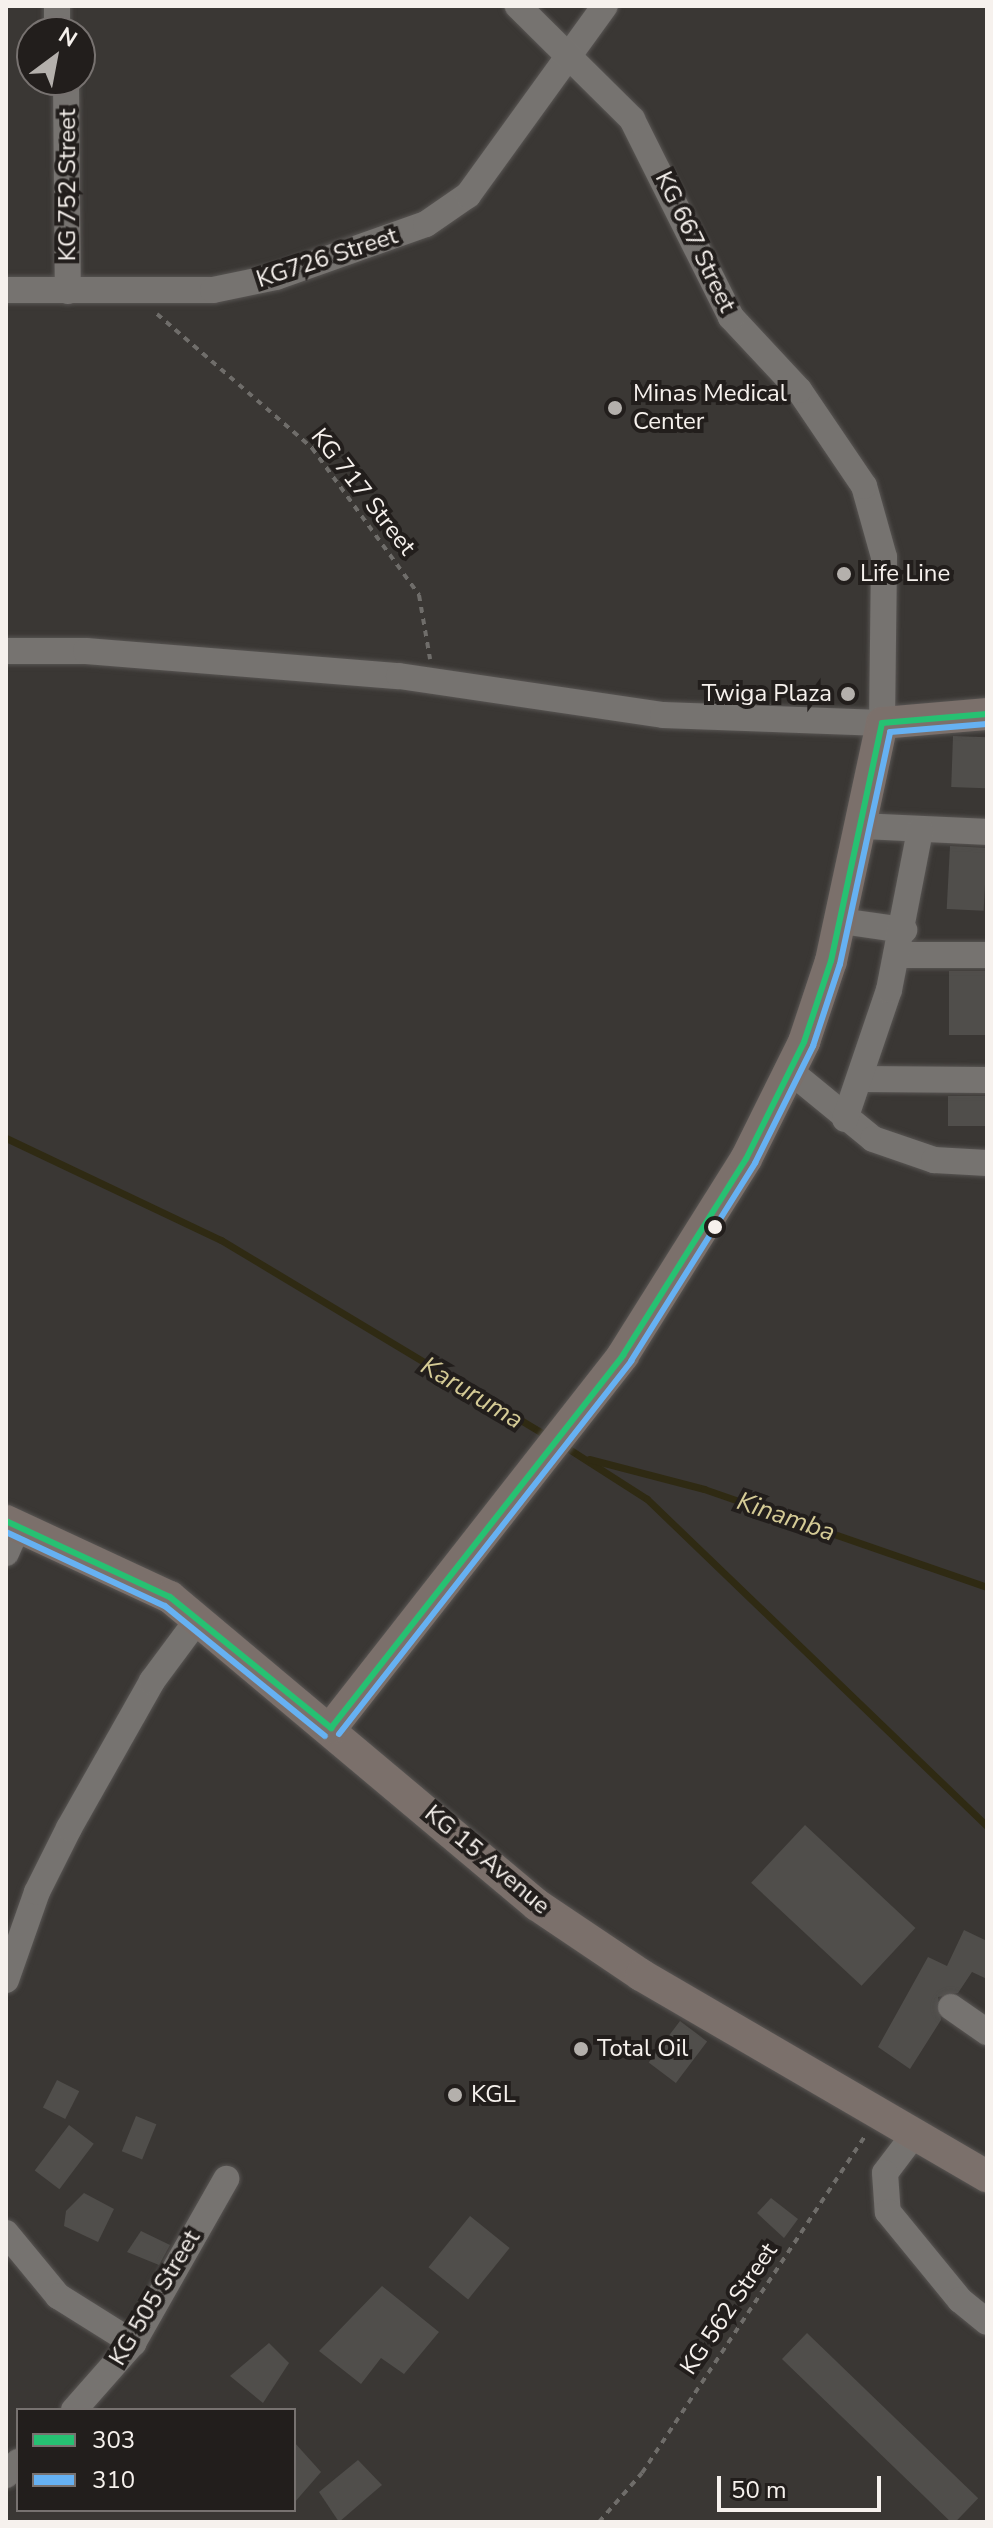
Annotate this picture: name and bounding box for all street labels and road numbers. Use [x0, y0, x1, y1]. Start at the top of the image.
street label: KG 752 Street [54, 109, 82, 261]
street label: KG 667 Street [649, 167, 741, 317]
street label: KG726 Street [253, 222, 401, 294]
street label: KG 717 Street [305, 423, 421, 561]
street label: KG 15 Avenue [419, 1799, 555, 1921]
street label: KG 505 Street [103, 2225, 207, 2371]
street label: KG 562 Street [674, 2238, 784, 2380]

